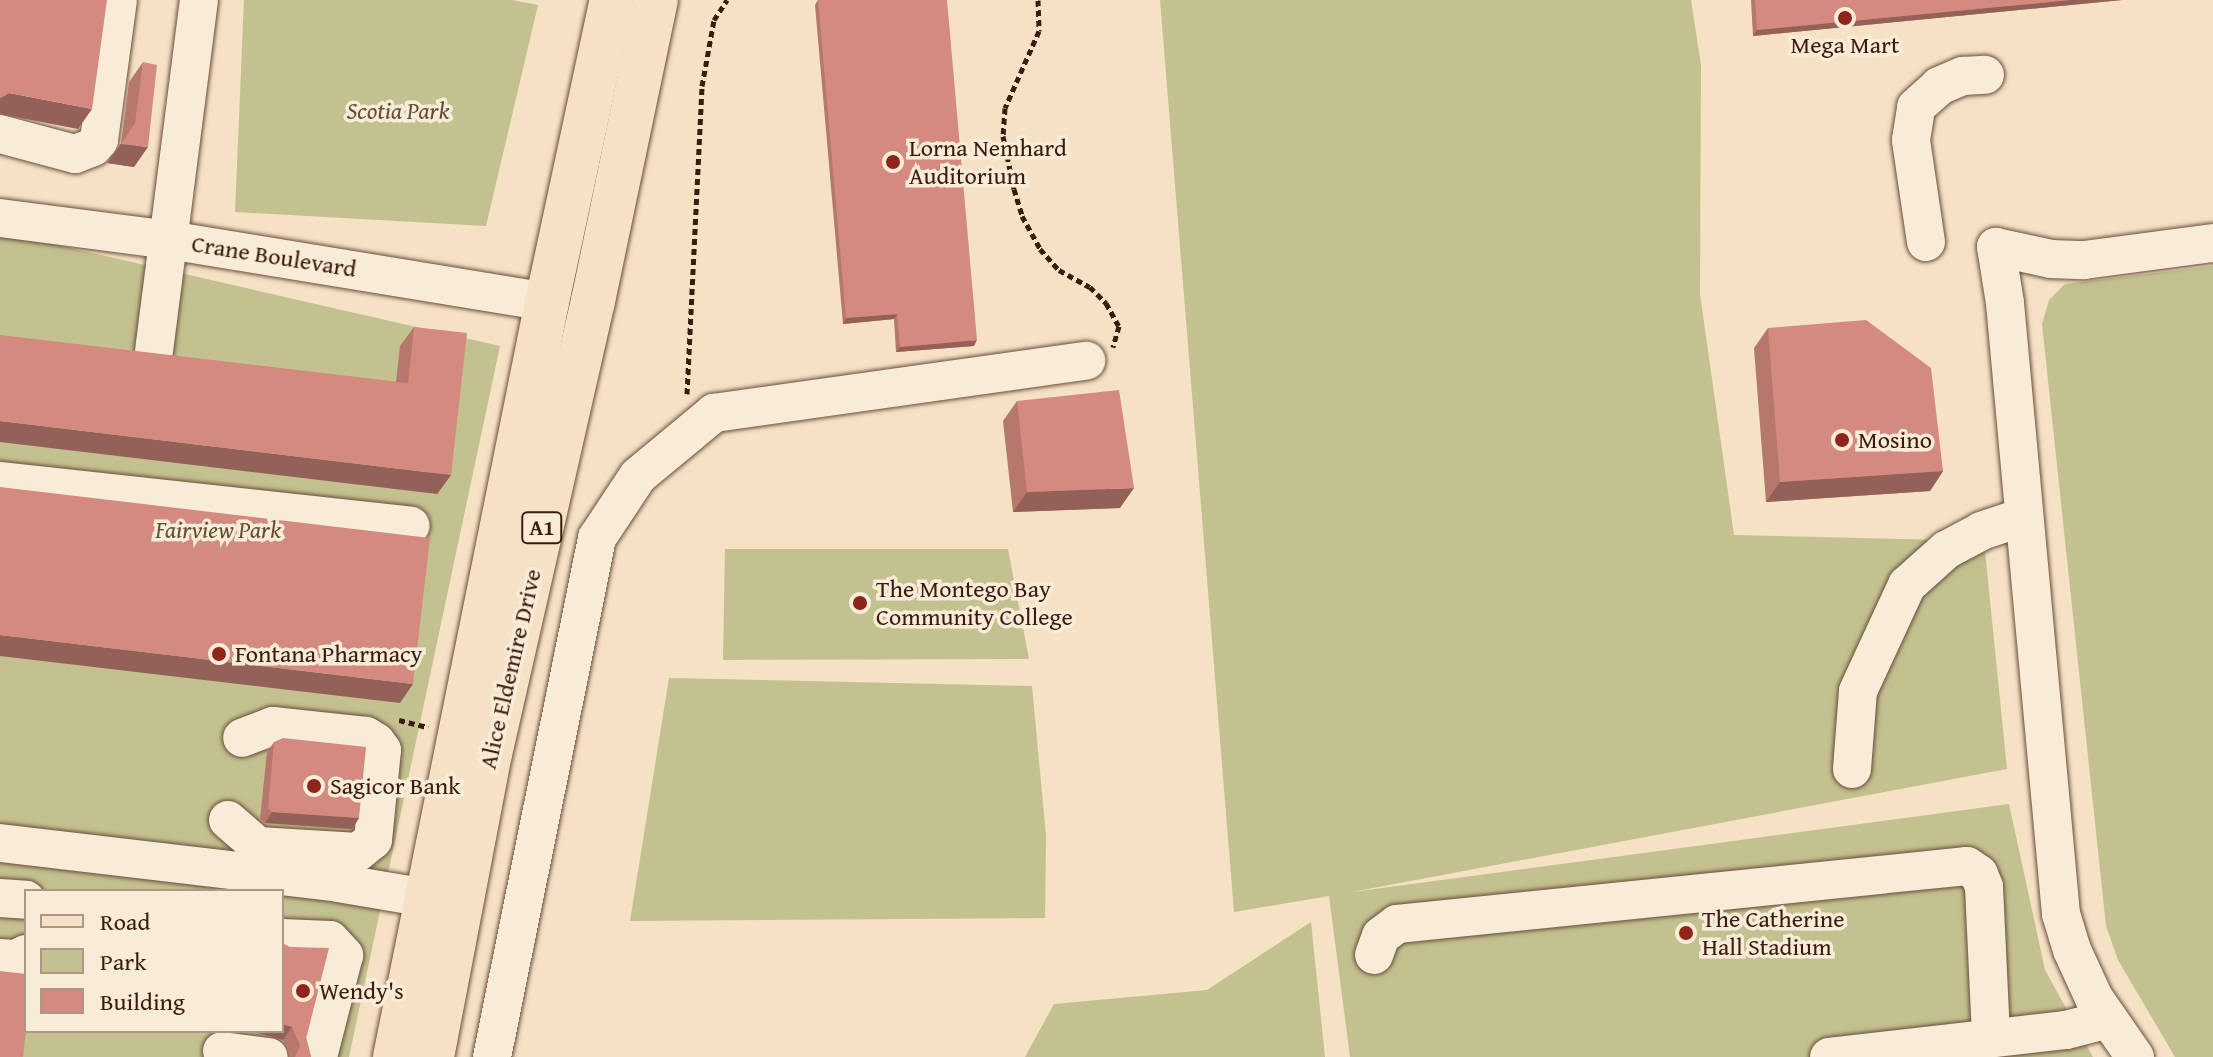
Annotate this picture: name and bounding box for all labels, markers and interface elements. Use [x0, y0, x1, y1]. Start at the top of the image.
marker: Mega Mart [1836, 9, 1854, 27]
place label: Mega Mart [1791, 31, 1899, 59]
park label: Scotia Park [346, 97, 450, 125]
place label: Lorna Nemhard Auditorium [909, 134, 1067, 190]
marker: Lorna Nemhard Auditorium [884, 153, 902, 171]
street label: Crane Boulevard [190, 229, 358, 283]
place label: Mosino [1858, 426, 1932, 454]
marker: Mosino [1833, 431, 1851, 449]
road number: A1 [520, 510, 564, 546]
park label: Fairview Park [155, 516, 281, 544]
street label: Alice Eldemire Drive [473, 566, 547, 772]
place label: The Montego Bay Community College [876, 575, 1073, 631]
marker: The Montego Bay Community College [851, 594, 869, 612]
place label: Fontana Pharmacy [235, 640, 423, 668]
marker: Fontana Pharmacy [210, 645, 228, 663]
place label: Sagicor Bank [330, 772, 460, 800]
marker: Sagicor Bank [305, 777, 323, 795]
legend [24, 889, 284, 1033]
text: Road [100, 904, 150, 939]
place label: The Catherine Hall Stadium [1702, 905, 1844, 961]
marker: The Catherine Hall Stadium [1677, 924, 1695, 942]
text: Park [100, 944, 146, 979]
place label: Wendy's [319, 977, 404, 1005]
marker: Wendy's [294, 982, 312, 1000]
text: Building [100, 984, 185, 1019]

